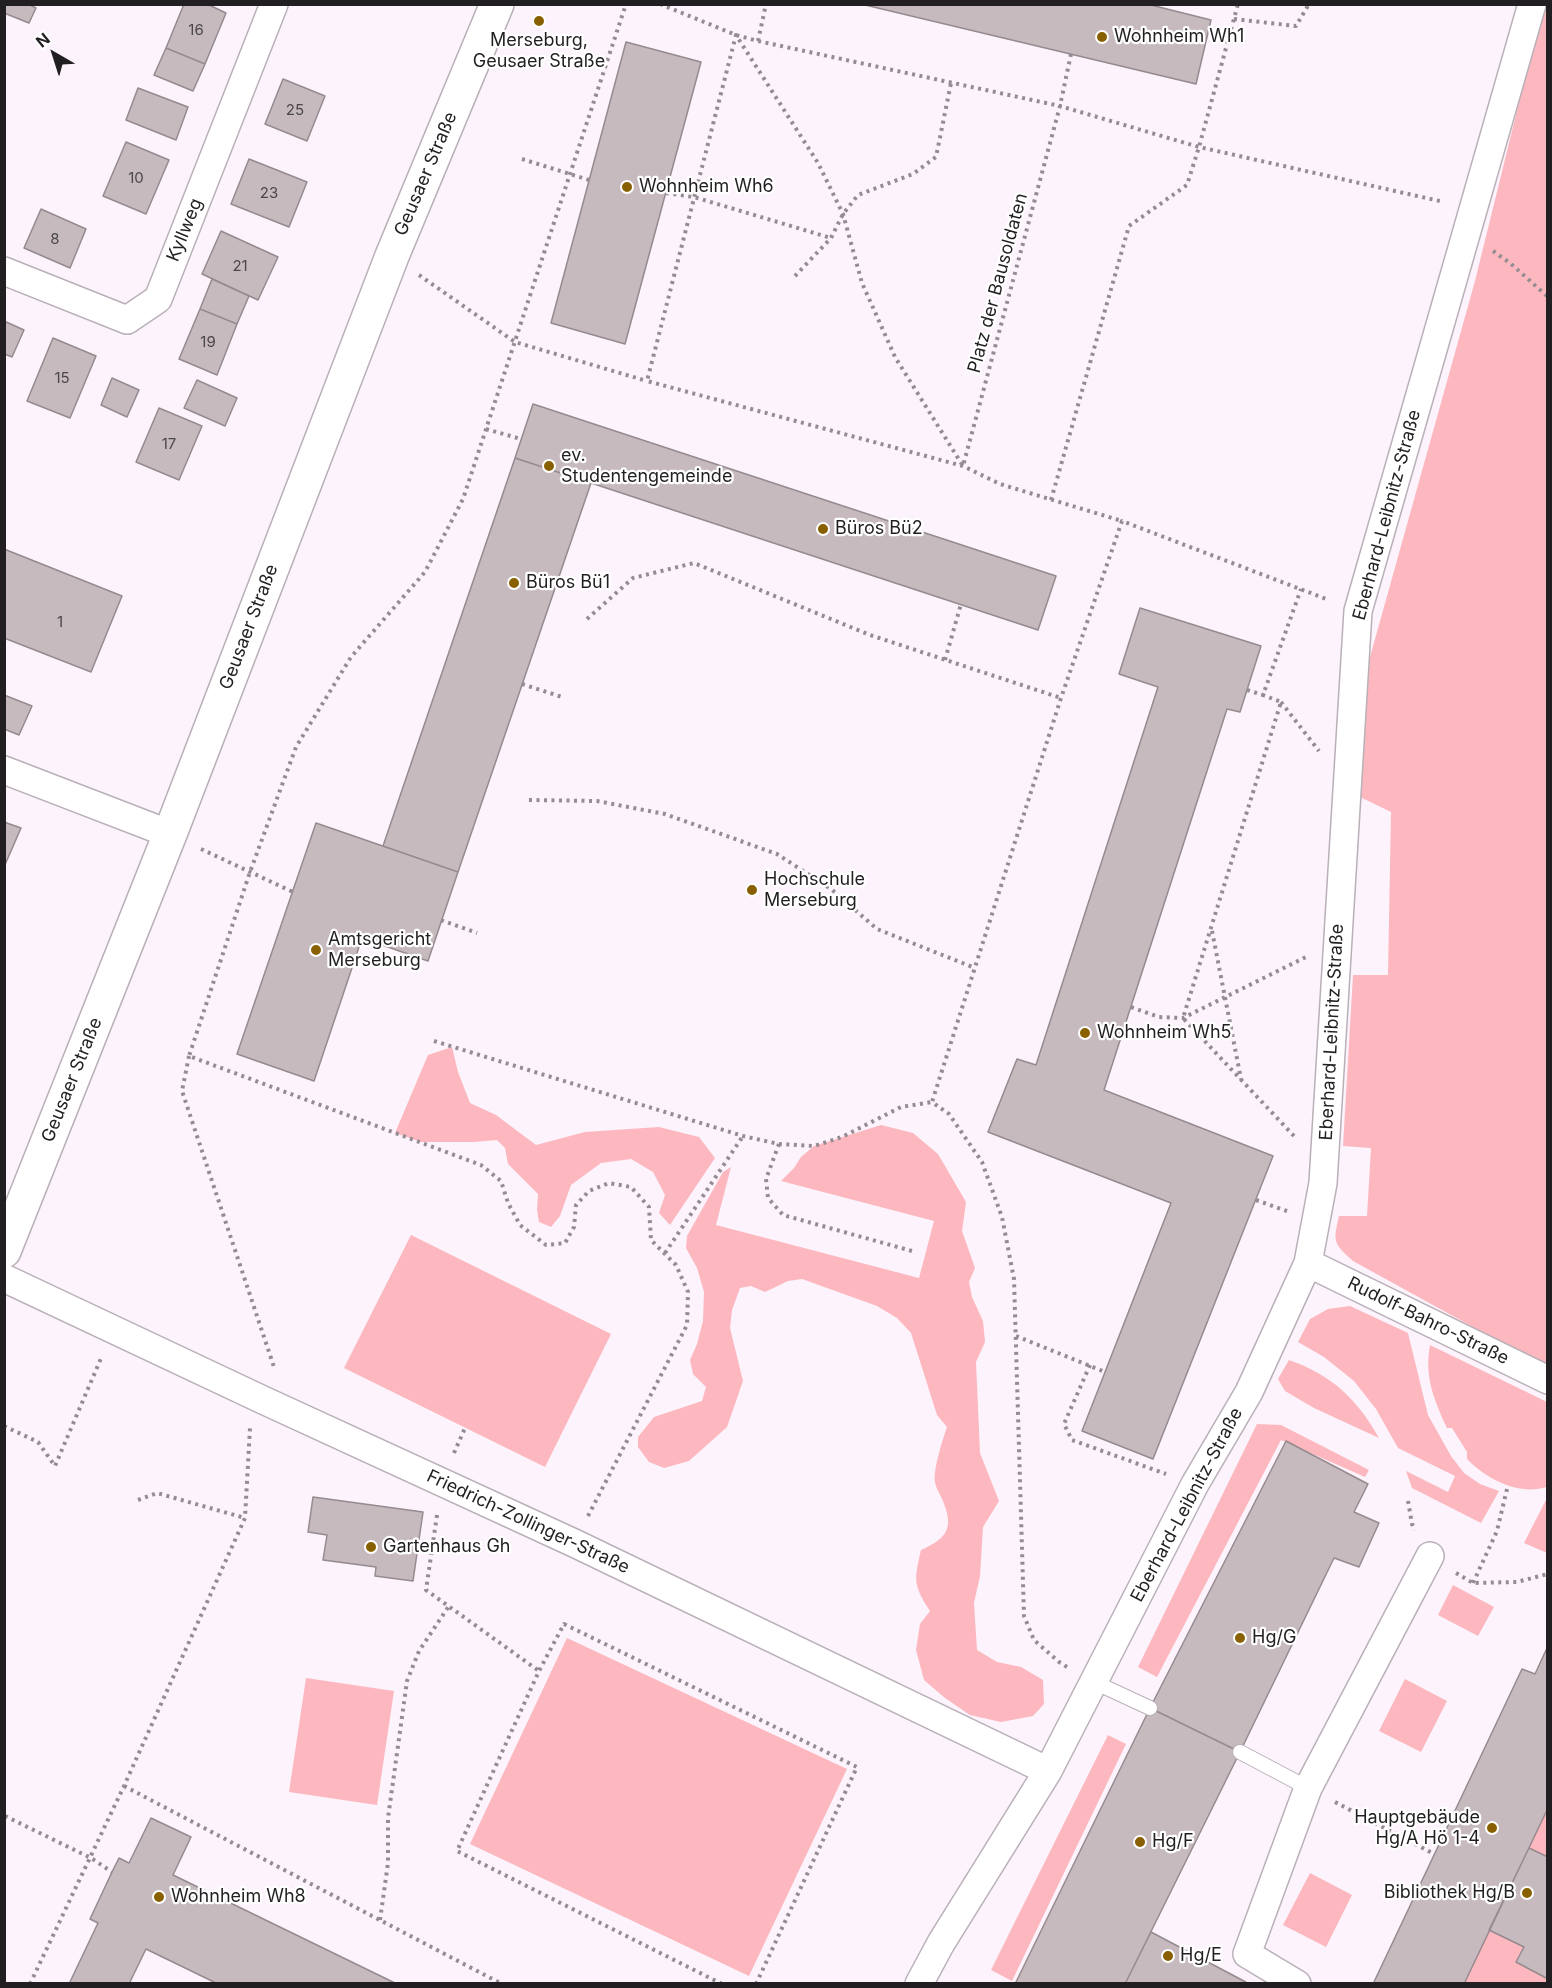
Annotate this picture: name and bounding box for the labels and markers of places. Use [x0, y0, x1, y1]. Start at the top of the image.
marker: Merseburg, Geusaer Straße [532, 14, 546, 28]
place label: Wohnheim Wh1 [1114, 26, 1244, 48]
place label: Merseburg, Geusaer Straße [473, 30, 605, 72]
marker: Wohnheim Wh1 [1095, 30, 1109, 44]
place label: Wohnheim Wh6 [639, 176, 774, 198]
marker: Wohnheim Wh6 [620, 180, 634, 194]
place label: ev. Studentengemeinde [561, 445, 732, 488]
marker: ev. Studentengemeinde [542, 459, 556, 473]
place label: Büros Bü2 [835, 518, 923, 540]
marker: Büros Bü2 [816, 522, 830, 536]
place label: Büros Bü1 [526, 572, 610, 594]
marker: Büros Bü1 [507, 576, 521, 590]
place label: Hochschule Merseburg [764, 869, 865, 912]
marker: Hochschule Merseburg [745, 883, 759, 897]
place label: Amtsgericht Merseburg [328, 929, 431, 972]
marker: Amtsgericht Merseburg [309, 943, 323, 957]
place label: Wohnheim Wh5 [1097, 1022, 1232, 1044]
marker: Wohnheim Wh5 [1078, 1026, 1092, 1040]
place label: Gartenhaus Gh [383, 1536, 510, 1558]
marker: Gartenhaus Gh [364, 1540, 378, 1554]
place label: Hg/G [1252, 1627, 1296, 1649]
marker: Hg/G [1233, 1631, 1247, 1645]
place label: Hauptgebäude Hg/A Hö 1-4 [1354, 1807, 1480, 1850]
marker: Hauptgebäude Hg/A Hö 1-4 [1485, 1821, 1499, 1835]
place label: Hg/F [1152, 1831, 1194, 1853]
marker: Hg/F [1133, 1835, 1147, 1849]
place label: Bibliothek Hg/B [1384, 1882, 1515, 1904]
place label: Wohnheim Wh8 [171, 1886, 306, 1908]
marker: Bibliothek Hg/B [1520, 1886, 1534, 1900]
marker: Wohnheim Wh8 [152, 1890, 166, 1904]
place label: Hg/E [1180, 1945, 1222, 1967]
marker: Hg/E [1161, 1949, 1175, 1963]

